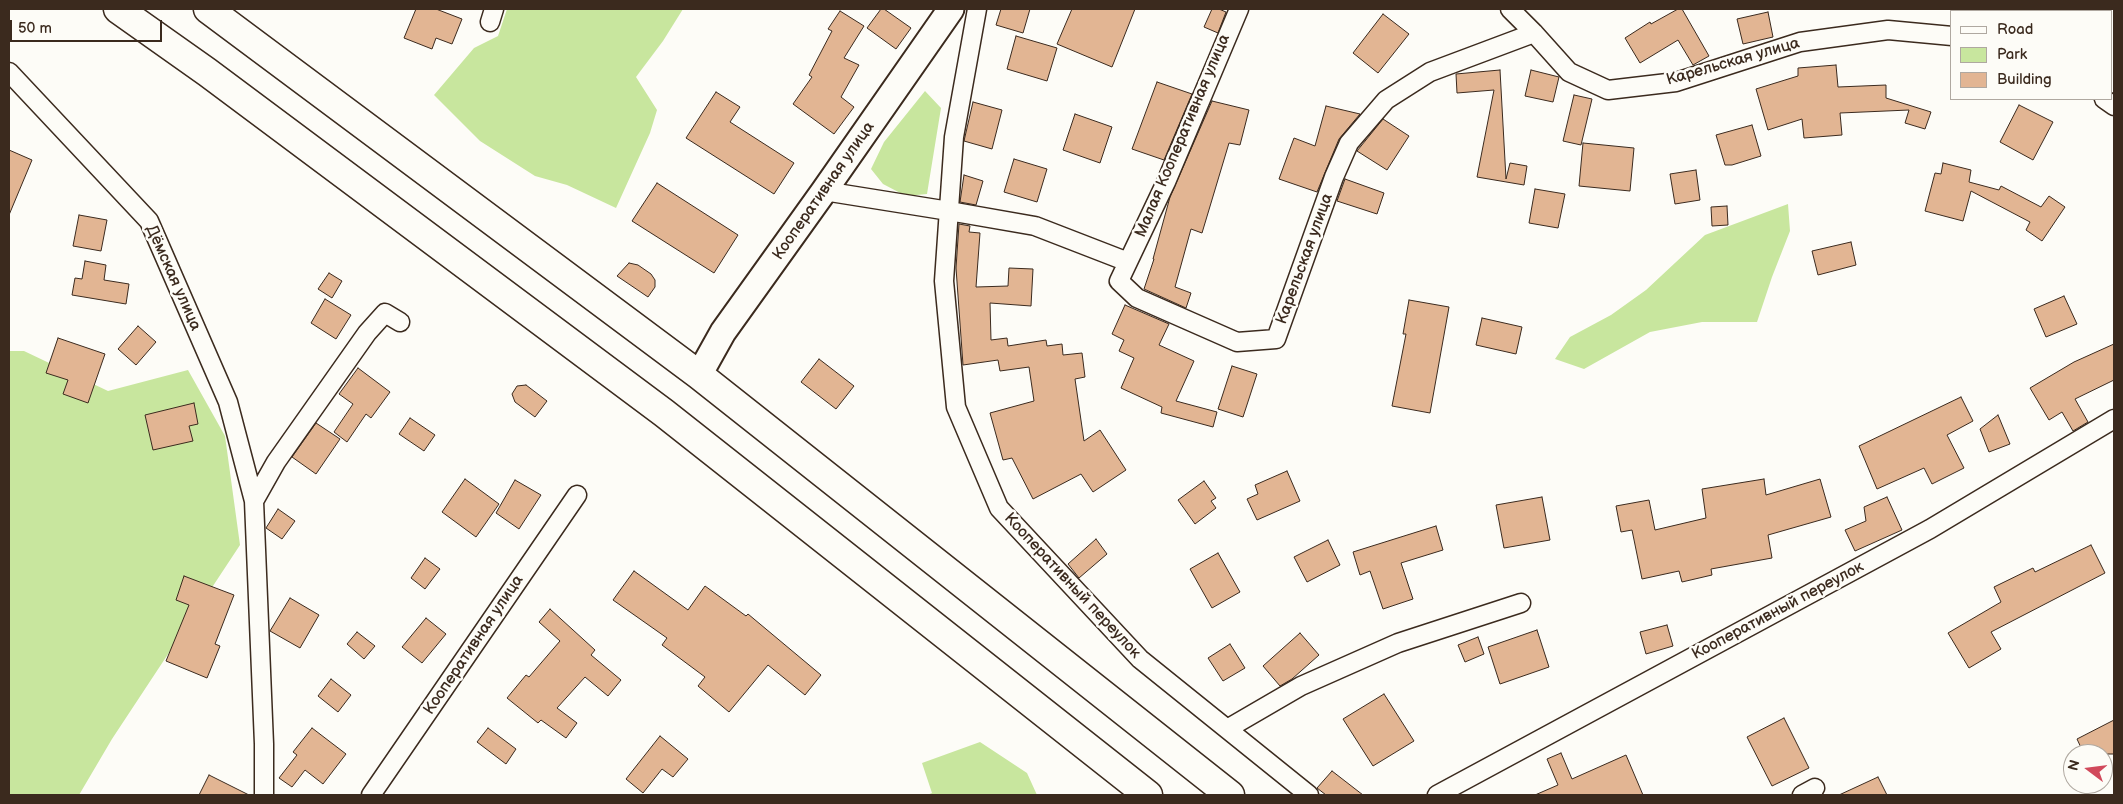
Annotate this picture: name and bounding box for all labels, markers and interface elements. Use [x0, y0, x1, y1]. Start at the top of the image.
scale bar [12, 10, 165, 42]
legend [1950, 10, 2113, 100]
text: 50 m [18, 19, 52, 38]
text: Road [1997, 20, 2033, 39]
street label: Малая Кооперативная улица [1131, 31, 1235, 241]
street label: Карельская улица [1664, 34, 1802, 90]
text: Park [1997, 45, 2027, 64]
text: Building [1997, 70, 2052, 89]
street label: Кооперативная улица [769, 118, 879, 264]
street label: Карельская улица [1272, 191, 1338, 327]
street label: Дёмская улица [141, 222, 205, 334]
street label: Кооперативный переулок [1000, 509, 1144, 663]
street label: Кооперативный переулок [1689, 557, 1867, 665]
street label: Кооперативная улица [420, 571, 528, 719]
north arrow [2063, 744, 2113, 794]
text: N [2064, 758, 2084, 773]

